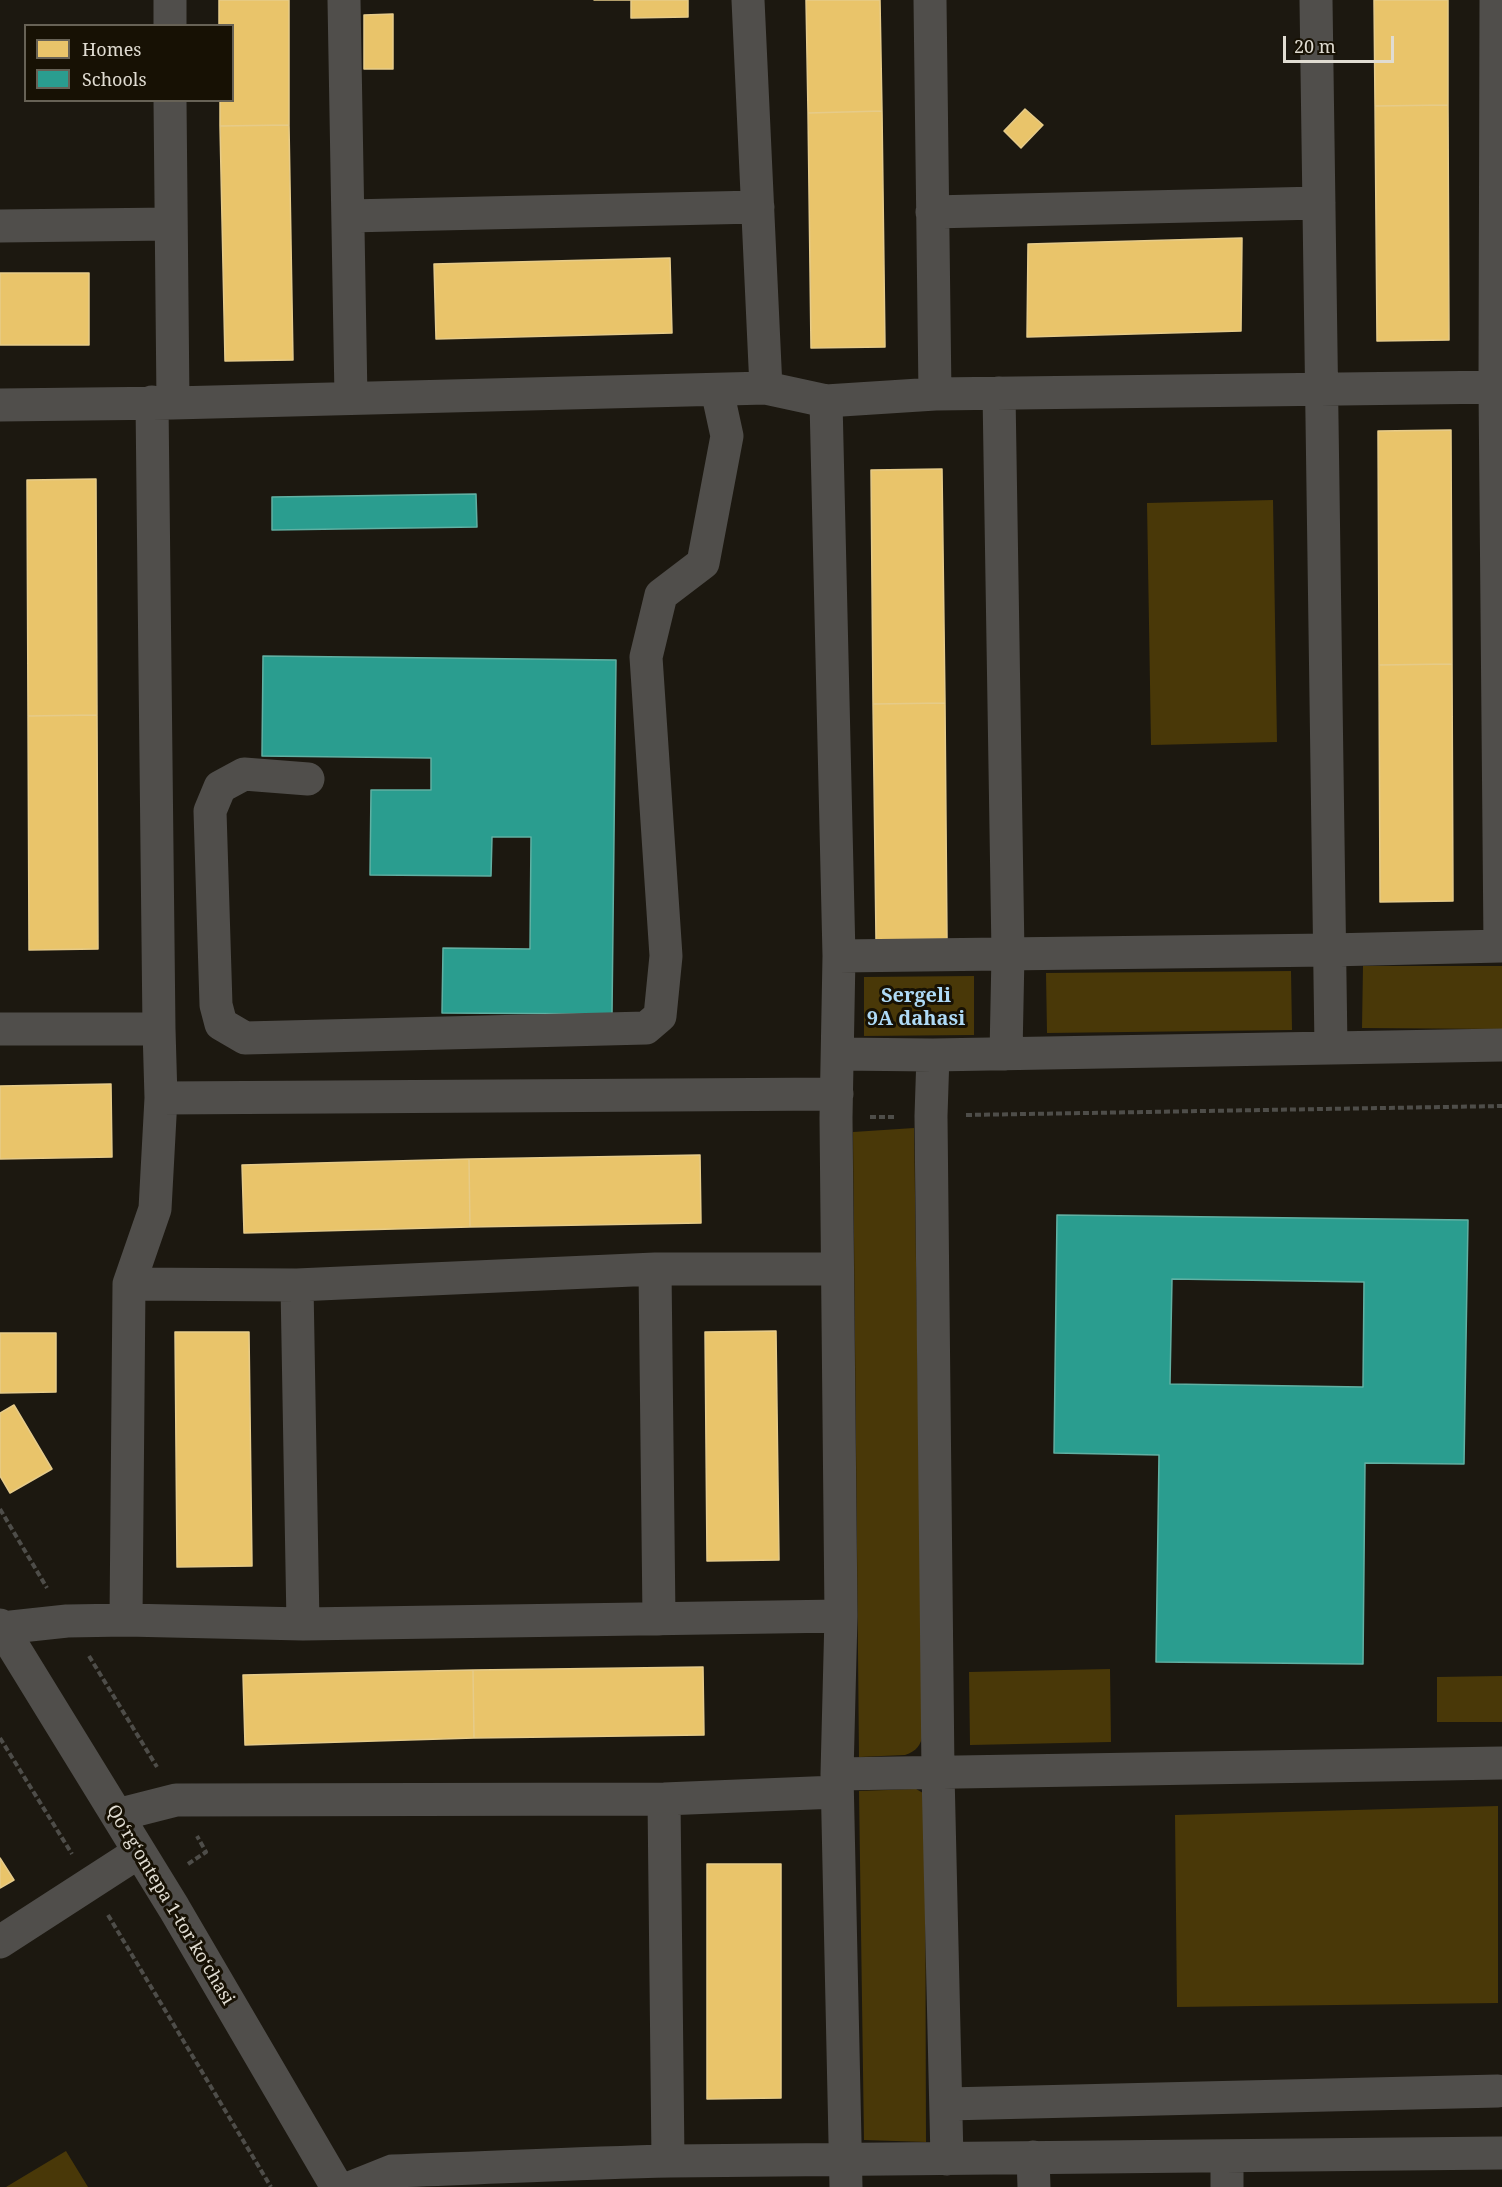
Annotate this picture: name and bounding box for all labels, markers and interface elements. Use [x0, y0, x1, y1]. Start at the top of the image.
legend [24, 24, 234, 102]
scale bar [1286, 24, 1397, 62]
text: 20 m [1294, 34, 1336, 58]
text: Homes [82, 37, 141, 61]
text: Schools [82, 67, 147, 91]
district label: Sergeli 9A dahasi [867, 984, 965, 1031]
street label: Qoʻrgʻontepa 1-tor koʻchasi [102, 1801, 238, 2009]

